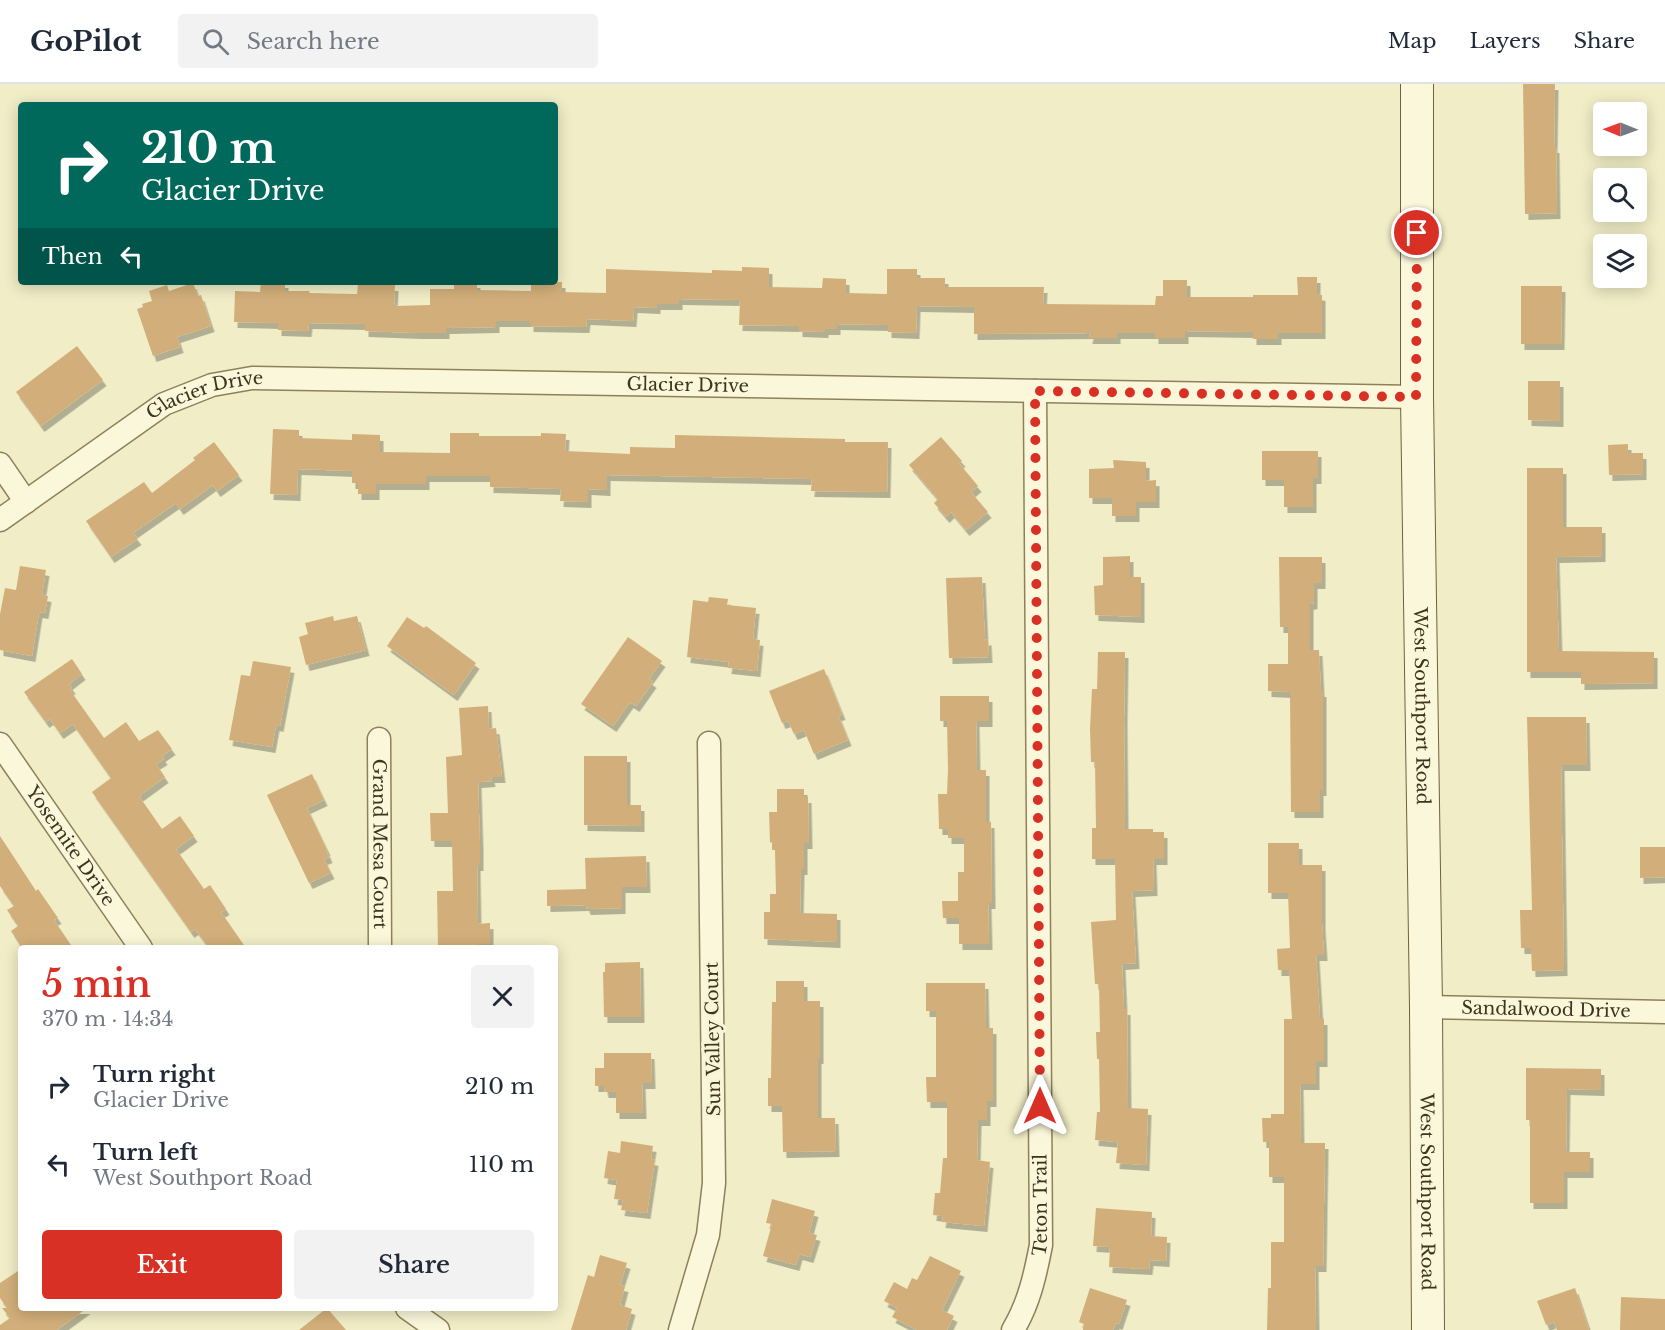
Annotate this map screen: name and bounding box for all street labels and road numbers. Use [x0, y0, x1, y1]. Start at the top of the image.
street label: Glacier Drive [142, 367, 263, 424]
street label: Glacier Drive [626, 373, 749, 397]
street label: West Southport Road [1409, 606, 1434, 805]
street label: Grand Mesa Court [368, 759, 391, 929]
street label: Yosemite Drive [21, 781, 120, 910]
street label: Sun Valley Court [701, 961, 725, 1116]
street label: Sandalwood Drive [1461, 997, 1631, 1022]
street label: West Southport Road [1416, 1092, 1439, 1291]
street label: Teton Trail [1028, 1154, 1053, 1258]

